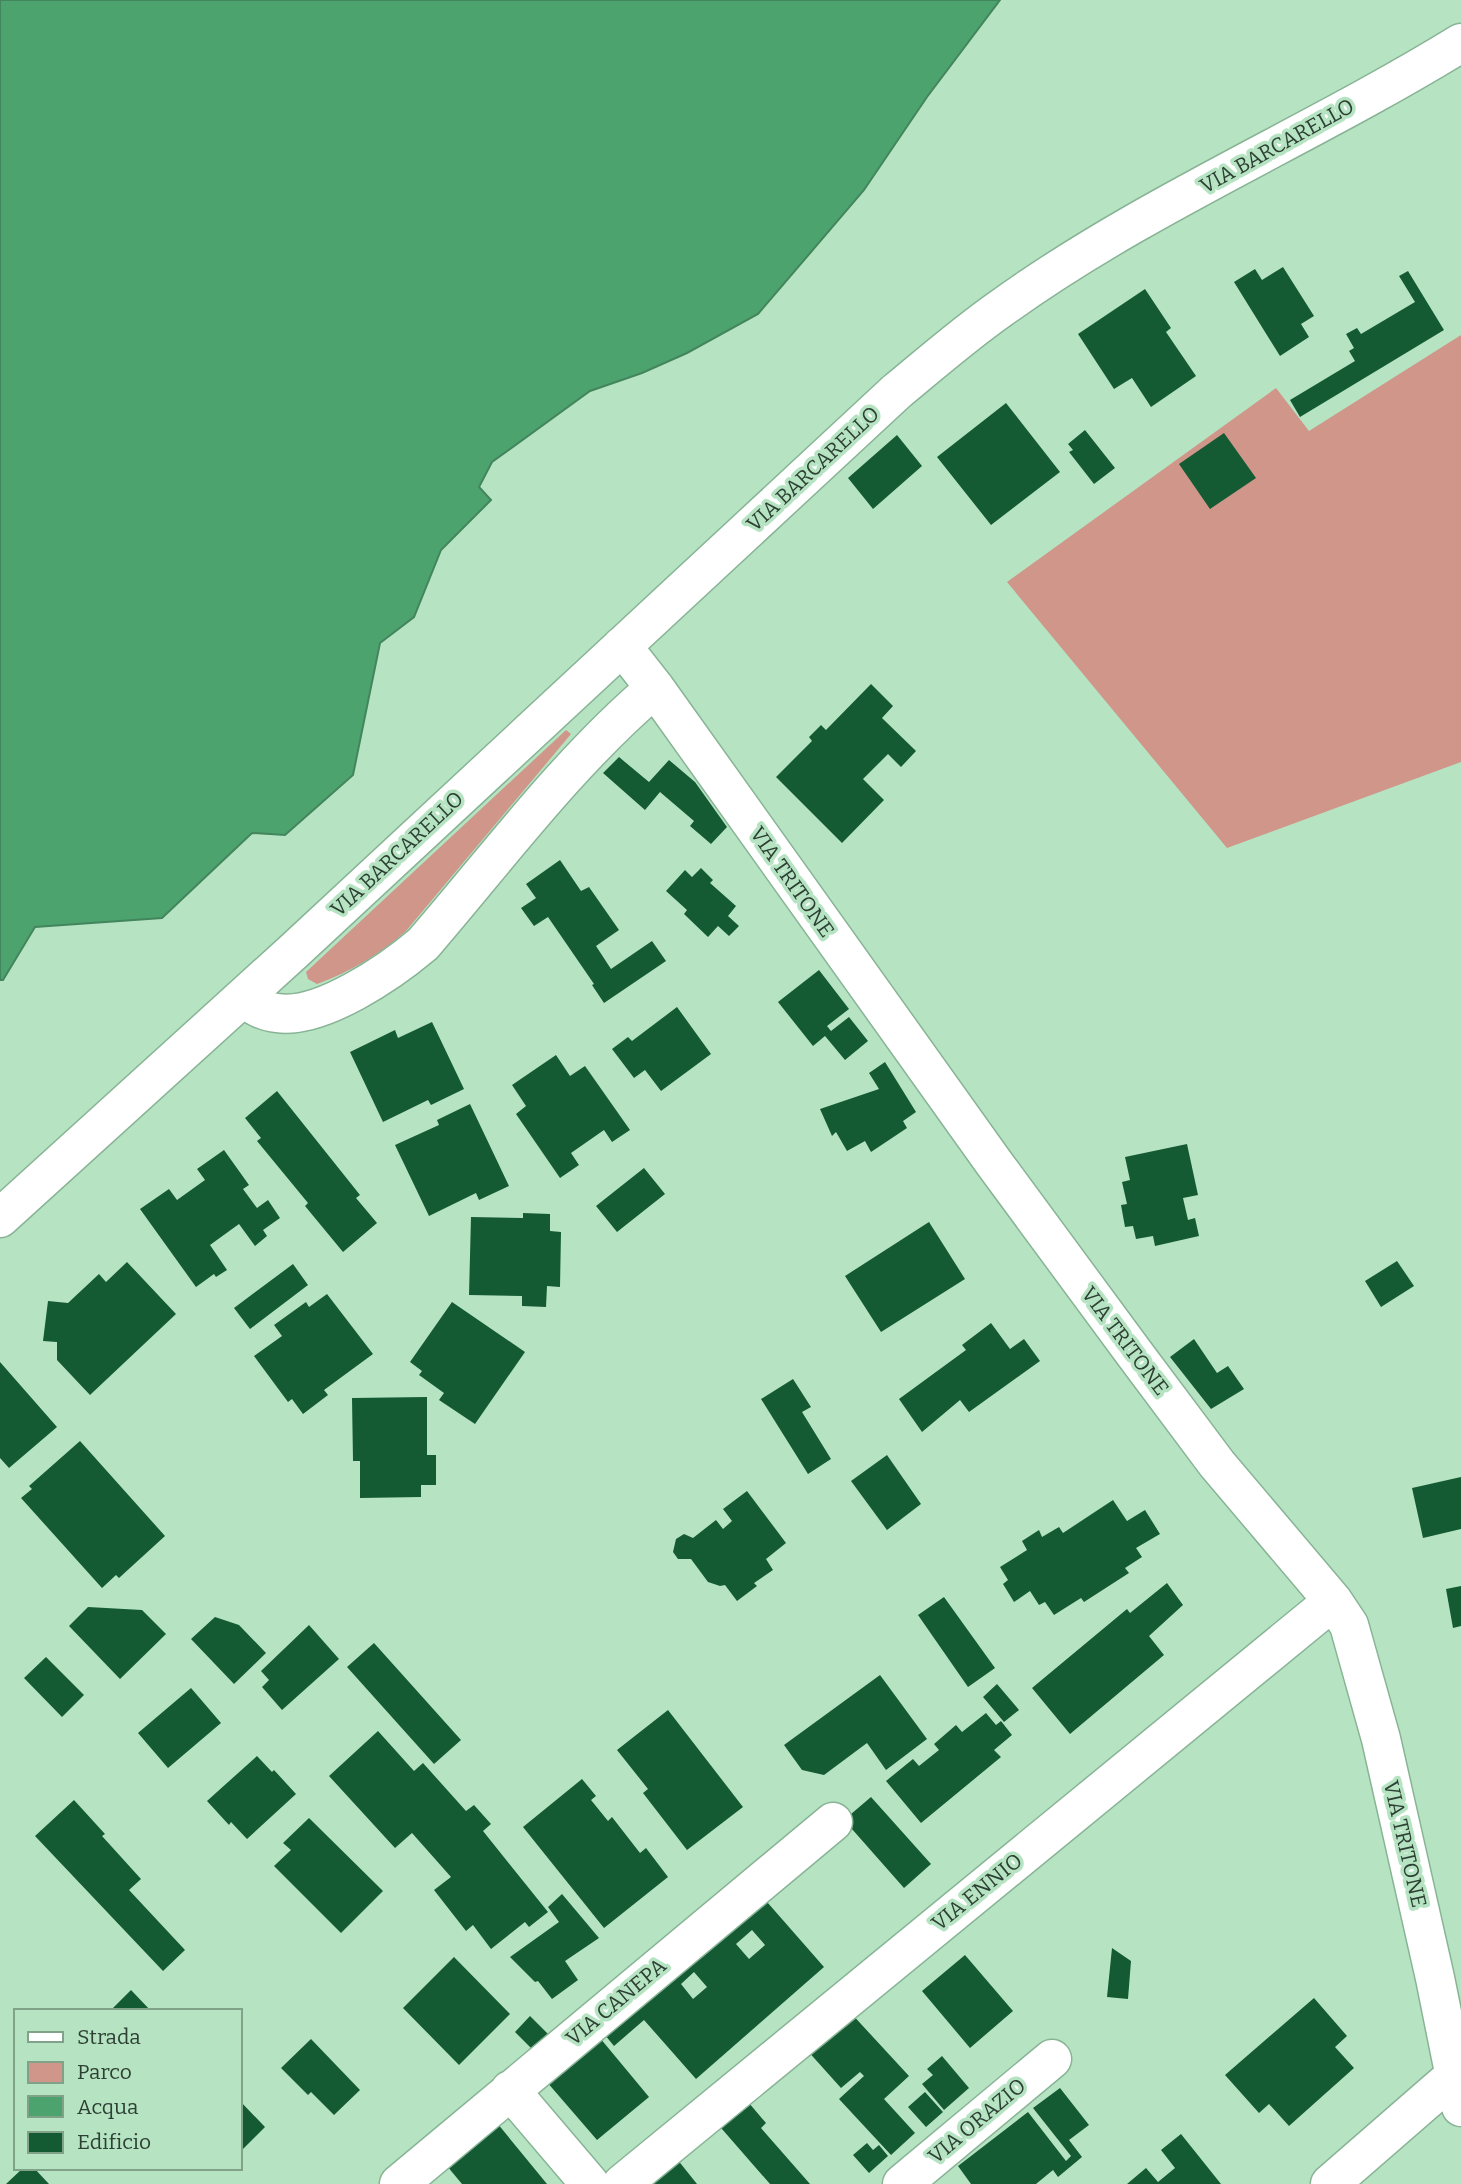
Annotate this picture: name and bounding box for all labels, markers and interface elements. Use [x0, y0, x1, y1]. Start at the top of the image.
street label: VIA BARCARELLO [1195, 93, 1359, 199]
street label: VIA BARCARELLO [741, 401, 885, 537]
street label: VIA BARCARELLO [325, 786, 469, 922]
street label: VIA TRITONE [744, 822, 840, 942]
street label: VIA TRITONE [1076, 1281, 1174, 1401]
street label: VIA TRITONE [1378, 1778, 1432, 1910]
street label: VIA ENNIO [926, 1848, 1028, 1936]
street label: VIA CANEPA [561, 1952, 671, 2051]
legend [14, 2009, 242, 2170]
text: Strada [77, 2024, 141, 2050]
text: Parco [77, 2059, 132, 2085]
street label: VIA ORAZIO [923, 2073, 1031, 2169]
text: Acqua [77, 2094, 139, 2120]
text: Edificio [77, 2129, 151, 2155]

